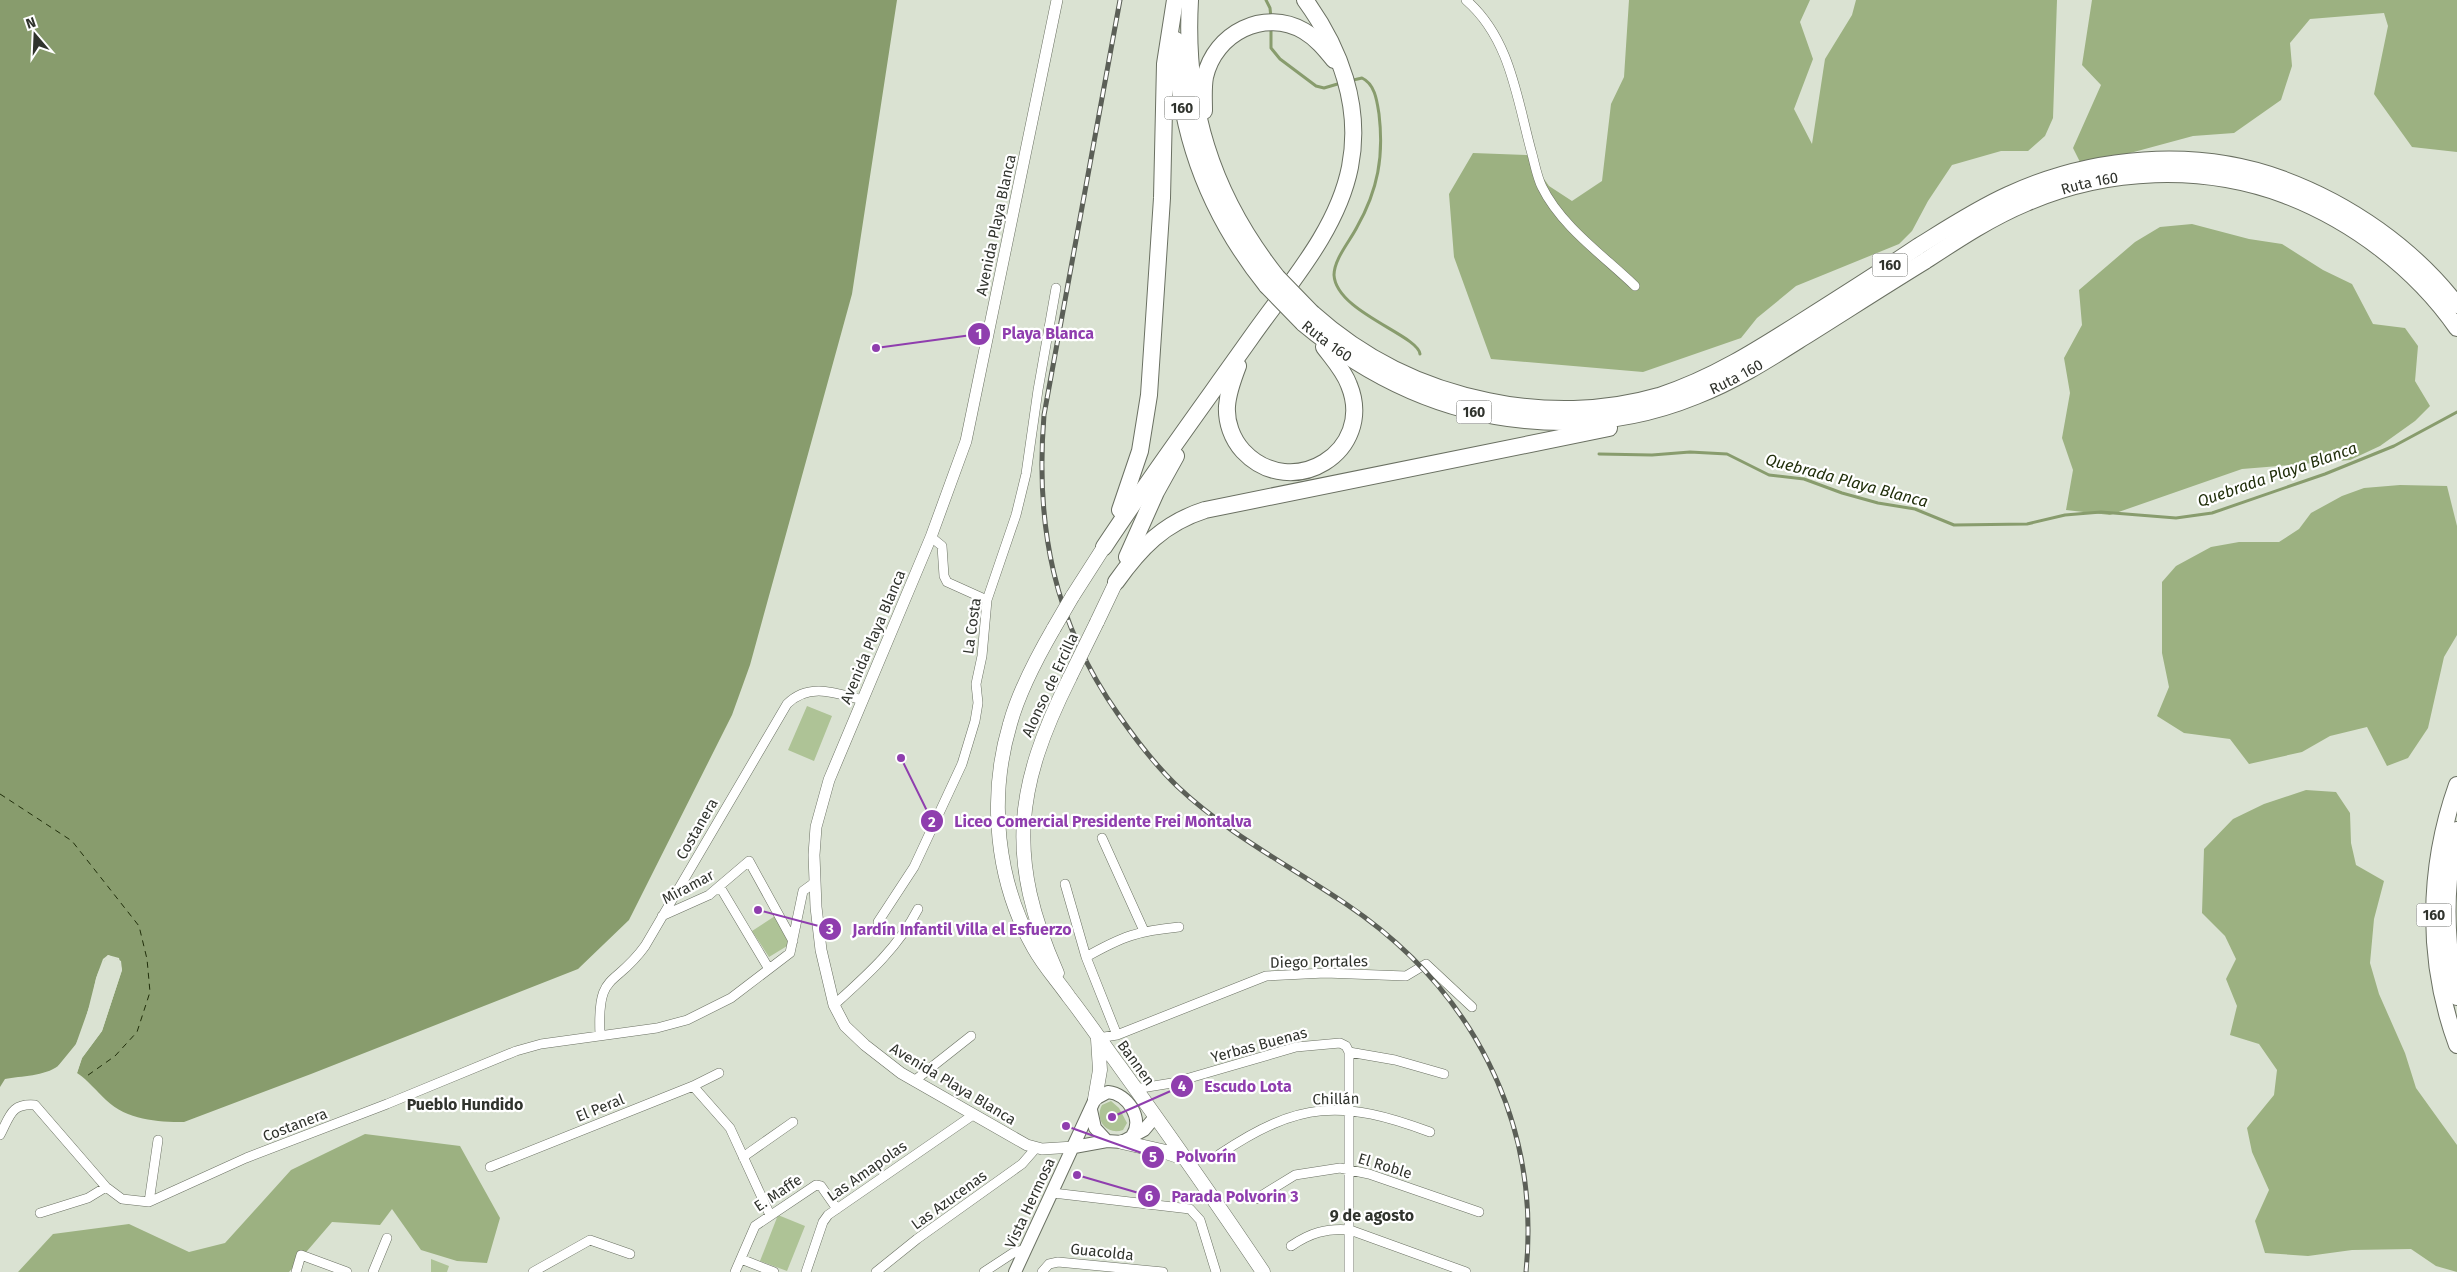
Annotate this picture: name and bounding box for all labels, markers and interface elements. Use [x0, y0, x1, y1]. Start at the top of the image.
north arrow [10, 10, 60, 60]
text: N [24, 14, 38, 33]
road number: 160 [1164, 96, 1200, 120]
street label: Avenida Playa Blanca [972, 153, 1020, 297]
street label: Ruta 160 [2059, 168, 2119, 199]
road number: 160 [1872, 254, 1908, 276]
street label: Ruta 160 [1298, 317, 1355, 366]
callout: Playa Blanca [967, 318, 1104, 349]
text: Playa Blanca [1002, 324, 1094, 343]
text: 1 [976, 325, 982, 343]
street label: Ruta 160 [1707, 355, 1766, 398]
road number: 160 [1456, 401, 1492, 424]
water label: Quebrada Playa Blanca [2195, 438, 2359, 511]
water label: Quebrada Playa Blanca [1764, 450, 1930, 511]
street label: Avenida Playa Blanca [837, 567, 909, 707]
street label: La Costa [959, 597, 985, 655]
street label: Alonso de Ercilla [1018, 630, 1082, 740]
street label: Costanera [672, 795, 722, 863]
callout: Liceo Comercial Presidente Frei Montalva [920, 806, 1262, 837]
text: Liceo Comercial Presidente Frei Montalva [954, 812, 1252, 831]
text: 2 [928, 813, 936, 831]
street label: Miramar [659, 866, 717, 908]
road number: 160 [2416, 904, 2452, 926]
callout: Jardín Infantil Villa el Esfuerzo [817, 914, 1082, 945]
text: 3 [825, 920, 834, 938]
text: Jardín Infantil Villa el Esfuerzo [851, 920, 1072, 939]
street label: Diego Portales [1270, 952, 1368, 972]
street label: Yerbas Buenas [1209, 1024, 1309, 1066]
street label: Bannen [1113, 1037, 1159, 1089]
street label: Avenida Playa Blanca [887, 1039, 1019, 1129]
callout: Escudo Lota [1170, 1071, 1302, 1102]
text: 4 [1178, 1077, 1187, 1095]
text: Escudo Lota [1204, 1077, 1292, 1096]
street label: El Peral [573, 1090, 627, 1126]
street label: Chillán [1312, 1090, 1360, 1108]
district label: Pueblo Hundido [407, 1095, 523, 1114]
street label: Costanera [260, 1104, 330, 1146]
street label: Las Amapolas [824, 1137, 910, 1205]
callout: Polvorín [1141, 1141, 1247, 1172]
text: Polvorín [1176, 1147, 1236, 1166]
text: 5 [1149, 1148, 1157, 1166]
street label: El Roble [1356, 1149, 1414, 1183]
street label: Vista Hermosa [1001, 1155, 1059, 1251]
street label: Las Azucenas [908, 1167, 990, 1233]
street label: E. Maffe [751, 1171, 805, 1215]
callout: Parada Polvorin 3 [1136, 1181, 1308, 1212]
text: 6 [1145, 1187, 1154, 1205]
text: Parada Polvorin 3 [1171, 1187, 1299, 1206]
district label: 9 de agosto [1330, 1206, 1414, 1225]
street label: Guacolda [1070, 1240, 1134, 1264]

